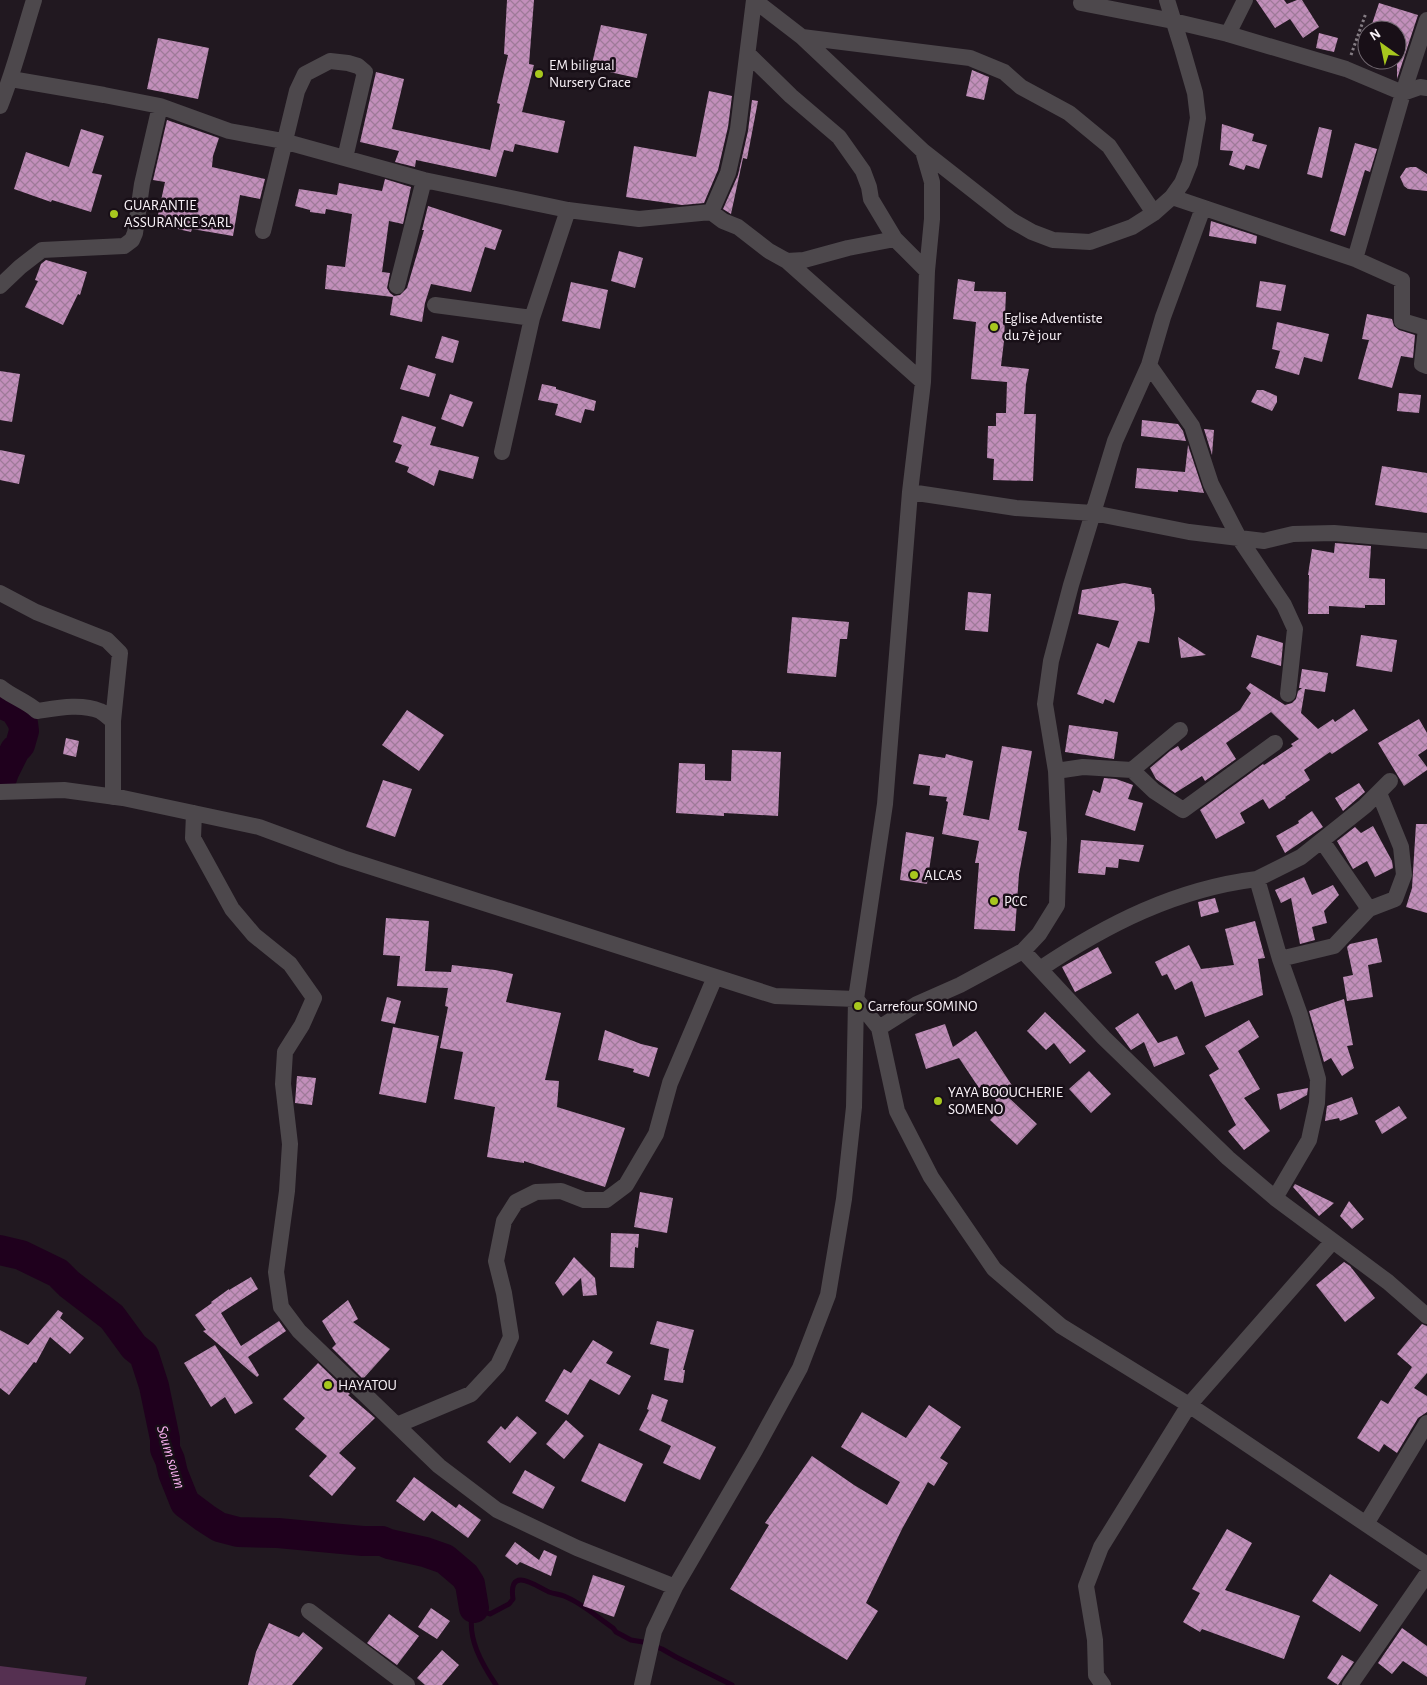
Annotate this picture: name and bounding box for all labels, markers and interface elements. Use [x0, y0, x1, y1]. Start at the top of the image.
north arrow [1357, 20, 1407, 70]
text: N [1368, 26, 1383, 43]
place label: EM biligual Nursery Grace [549, 58, 631, 90]
marker: EM biligual Nursery Grace [533, 68, 545, 80]
place label: GUARANTIE ASSURANCE SARL [124, 198, 232, 230]
marker: GUARANTIE ASSURANCE SARL [108, 208, 120, 220]
place label: Eglise Adventiste du 7è jour [1004, 311, 1103, 343]
marker: Eglise Adventiste du 7è jour [988, 321, 1000, 333]
place label: ALCAS [924, 868, 962, 883]
marker: ALCAS [908, 869, 920, 881]
place label: PCC [1004, 894, 1028, 909]
marker: PCC [988, 895, 1000, 907]
place label: Carrefour SOMINO [868, 999, 978, 1014]
marker: Carrefour SOMINO [852, 1000, 864, 1012]
place label: YAYA BOOUCHERIE SOMENO [948, 1085, 1063, 1117]
marker: YAYA BOOUCHERIE SOMENO [932, 1095, 944, 1107]
place label: HAYATOU [338, 1378, 397, 1393]
marker: HAYATOU [322, 1379, 334, 1391]
water label: Soum soum [154, 1423, 188, 1491]

